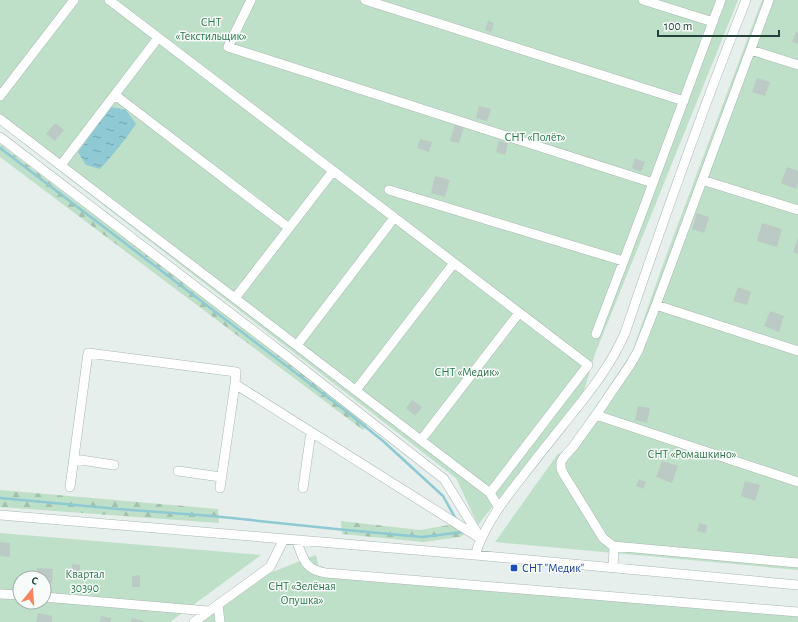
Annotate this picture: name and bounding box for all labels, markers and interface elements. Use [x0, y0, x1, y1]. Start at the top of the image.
scale bar [658, 12, 779, 38]
park label: СНТ «Текстильщик» [175, 16, 247, 42]
text: 100 m [664, 20, 692, 32]
park label: СНТ «Полёт» [504, 131, 566, 143]
park label: СНТ «Медик» [434, 366, 500, 378]
park label: СНТ «Ромашкино» [648, 448, 737, 460]
place label: СНТ "Медик" [522, 562, 584, 574]
marker: СНТ "Медик" [509, 563, 519, 573]
park label: Квартал 30390 [65, 568, 105, 594]
north arrow [12, 570, 52, 610]
text: С [30, 575, 39, 587]
park label: СНТ «Зелёная Опушка» [268, 580, 336, 607]

